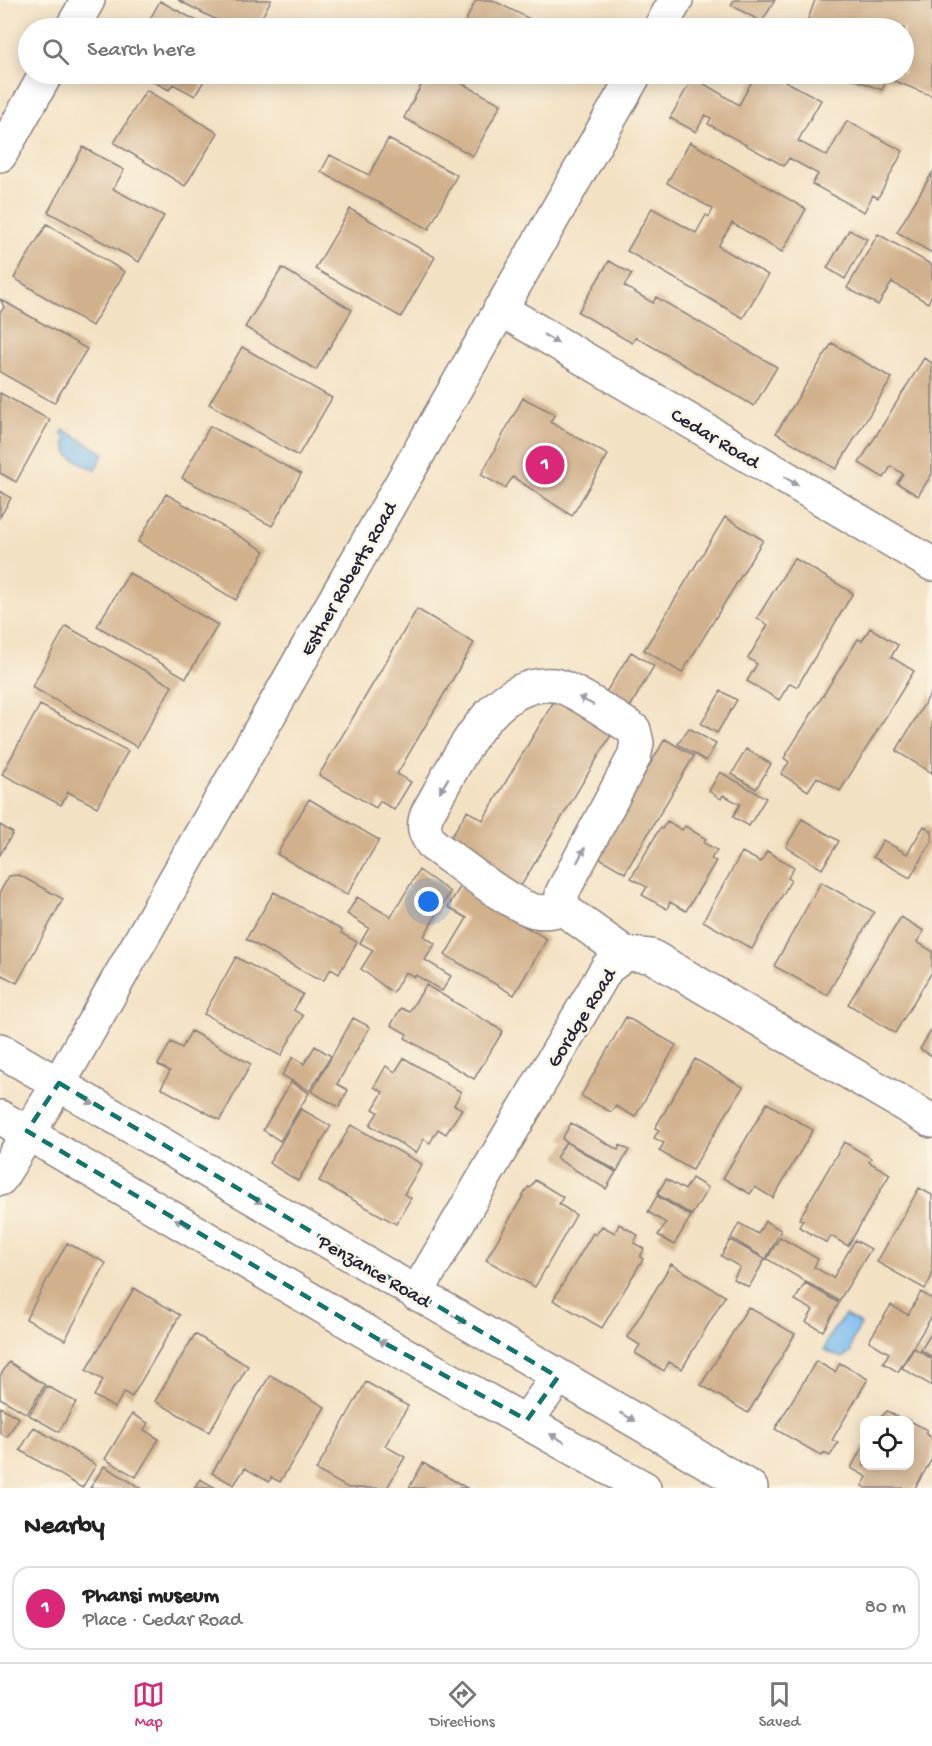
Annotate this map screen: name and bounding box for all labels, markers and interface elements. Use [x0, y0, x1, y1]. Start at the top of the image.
search box [18, 18, 914, 84]
icon: search [39, 35, 72, 68]
text: Search here [87, 38, 195, 64]
one-way arrow [543, 334, 560, 344]
street label: Cedar Road [666, 405, 765, 477]
pin: 1 [526, 442, 564, 488]
one-way arrow [783, 476, 800, 486]
street label: Esther Roberts Road [297, 497, 405, 661]
one-way arrow [578, 696, 595, 706]
one-way arrow [439, 777, 450, 793]
one-way arrow [576, 846, 586, 863]
your location [414, 887, 443, 916]
street label: Gordge Road [544, 963, 624, 1072]
one-way arrow [79, 1095, 96, 1105]
one-way arrow [247, 1194, 264, 1204]
one-way arrow [174, 1218, 190, 1229]
street label: Penzance Road [312, 1231, 435, 1316]
one-way arrow [451, 1314, 467, 1325]
one-way arrow [378, 1339, 395, 1349]
one-way arrow [620, 1412, 637, 1422]
map controls [860, 1416, 914, 1470]
button: locate [860, 1416, 914, 1470]
one-way arrow [549, 1432, 565, 1443]
text: Nearby [24, 1512, 105, 1543]
text: Phansi museum [83, 1584, 219, 1610]
text: 1 [41, 1597, 50, 1620]
text: 80 m [865, 1597, 906, 1620]
text: Place · Cedar Road [83, 1610, 242, 1633]
tab: Map [132, 1678, 165, 1733]
tab: Directions [429, 1678, 495, 1733]
tab: Saved [759, 1678, 800, 1733]

